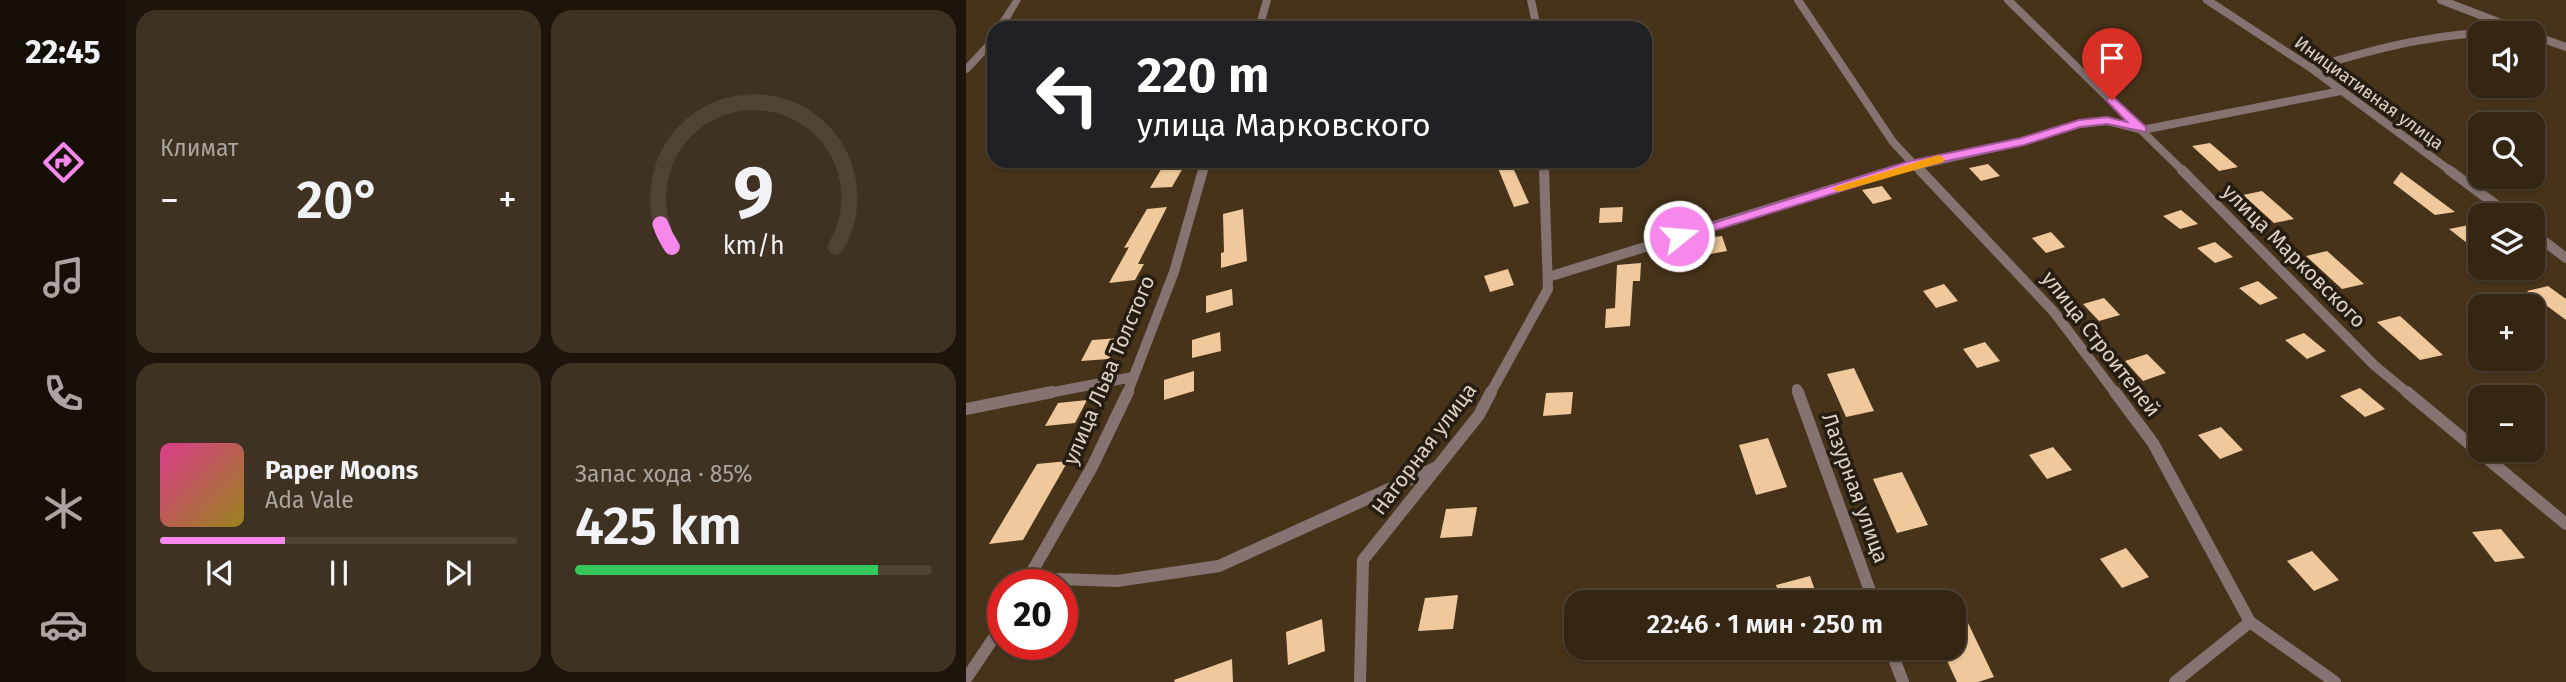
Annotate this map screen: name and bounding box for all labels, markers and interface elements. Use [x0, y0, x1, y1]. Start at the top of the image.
map controls [2468, 21, 2545, 462]
button: sound [2468, 21, 2545, 98]
pin [2082, 28, 2142, 100]
street label: Инициативная улица [2290, 32, 2448, 154]
text: 22:45 [25, 33, 101, 71]
icon: arrive [2093, 39, 2131, 77]
text: 220 m [1137, 46, 1269, 105]
icon: left [1022, 49, 1113, 140]
text: улица Марковского [1137, 106, 1431, 144]
button: search [2468, 112, 2545, 189]
text: Климат [160, 134, 238, 162]
icon: directions [39, 138, 88, 187]
text: 9 [733, 150, 774, 237]
text: 20° [297, 169, 380, 232]
text: − [160, 177, 179, 223]
text: + [498, 177, 517, 223]
street label: улица Марковского [2217, 179, 2371, 333]
position arrow [1642, 199, 1716, 273]
button: layers [2468, 203, 2545, 280]
text: km/h [723, 231, 784, 261]
icon: music [39, 253, 88, 302]
street label: улица Строителей [2036, 266, 2166, 422]
street label: улица Льва Толстого [1057, 271, 1161, 469]
button: + [2468, 294, 2545, 371]
icon: phone [39, 369, 88, 418]
street label: Нагорная улица [1366, 378, 1482, 520]
button: − [2468, 385, 2545, 462]
street label: Лазурная улица [1816, 409, 1894, 567]
text: Paper Moons [265, 455, 418, 486]
text: Запас хода · 85% [575, 460, 753, 488]
icon: climate [39, 484, 88, 533]
text: Ada Vale [265, 486, 354, 514]
text: 425 km [575, 495, 742, 558]
icon: previous [201, 554, 239, 592]
icon: pause [320, 554, 358, 592]
icon: next [439, 554, 477, 592]
speed limit sign: 20 [987, 569, 1078, 660]
icon: car [39, 600, 88, 649]
text: 22:46 · 1 мин · 250 m [1647, 609, 1883, 640]

